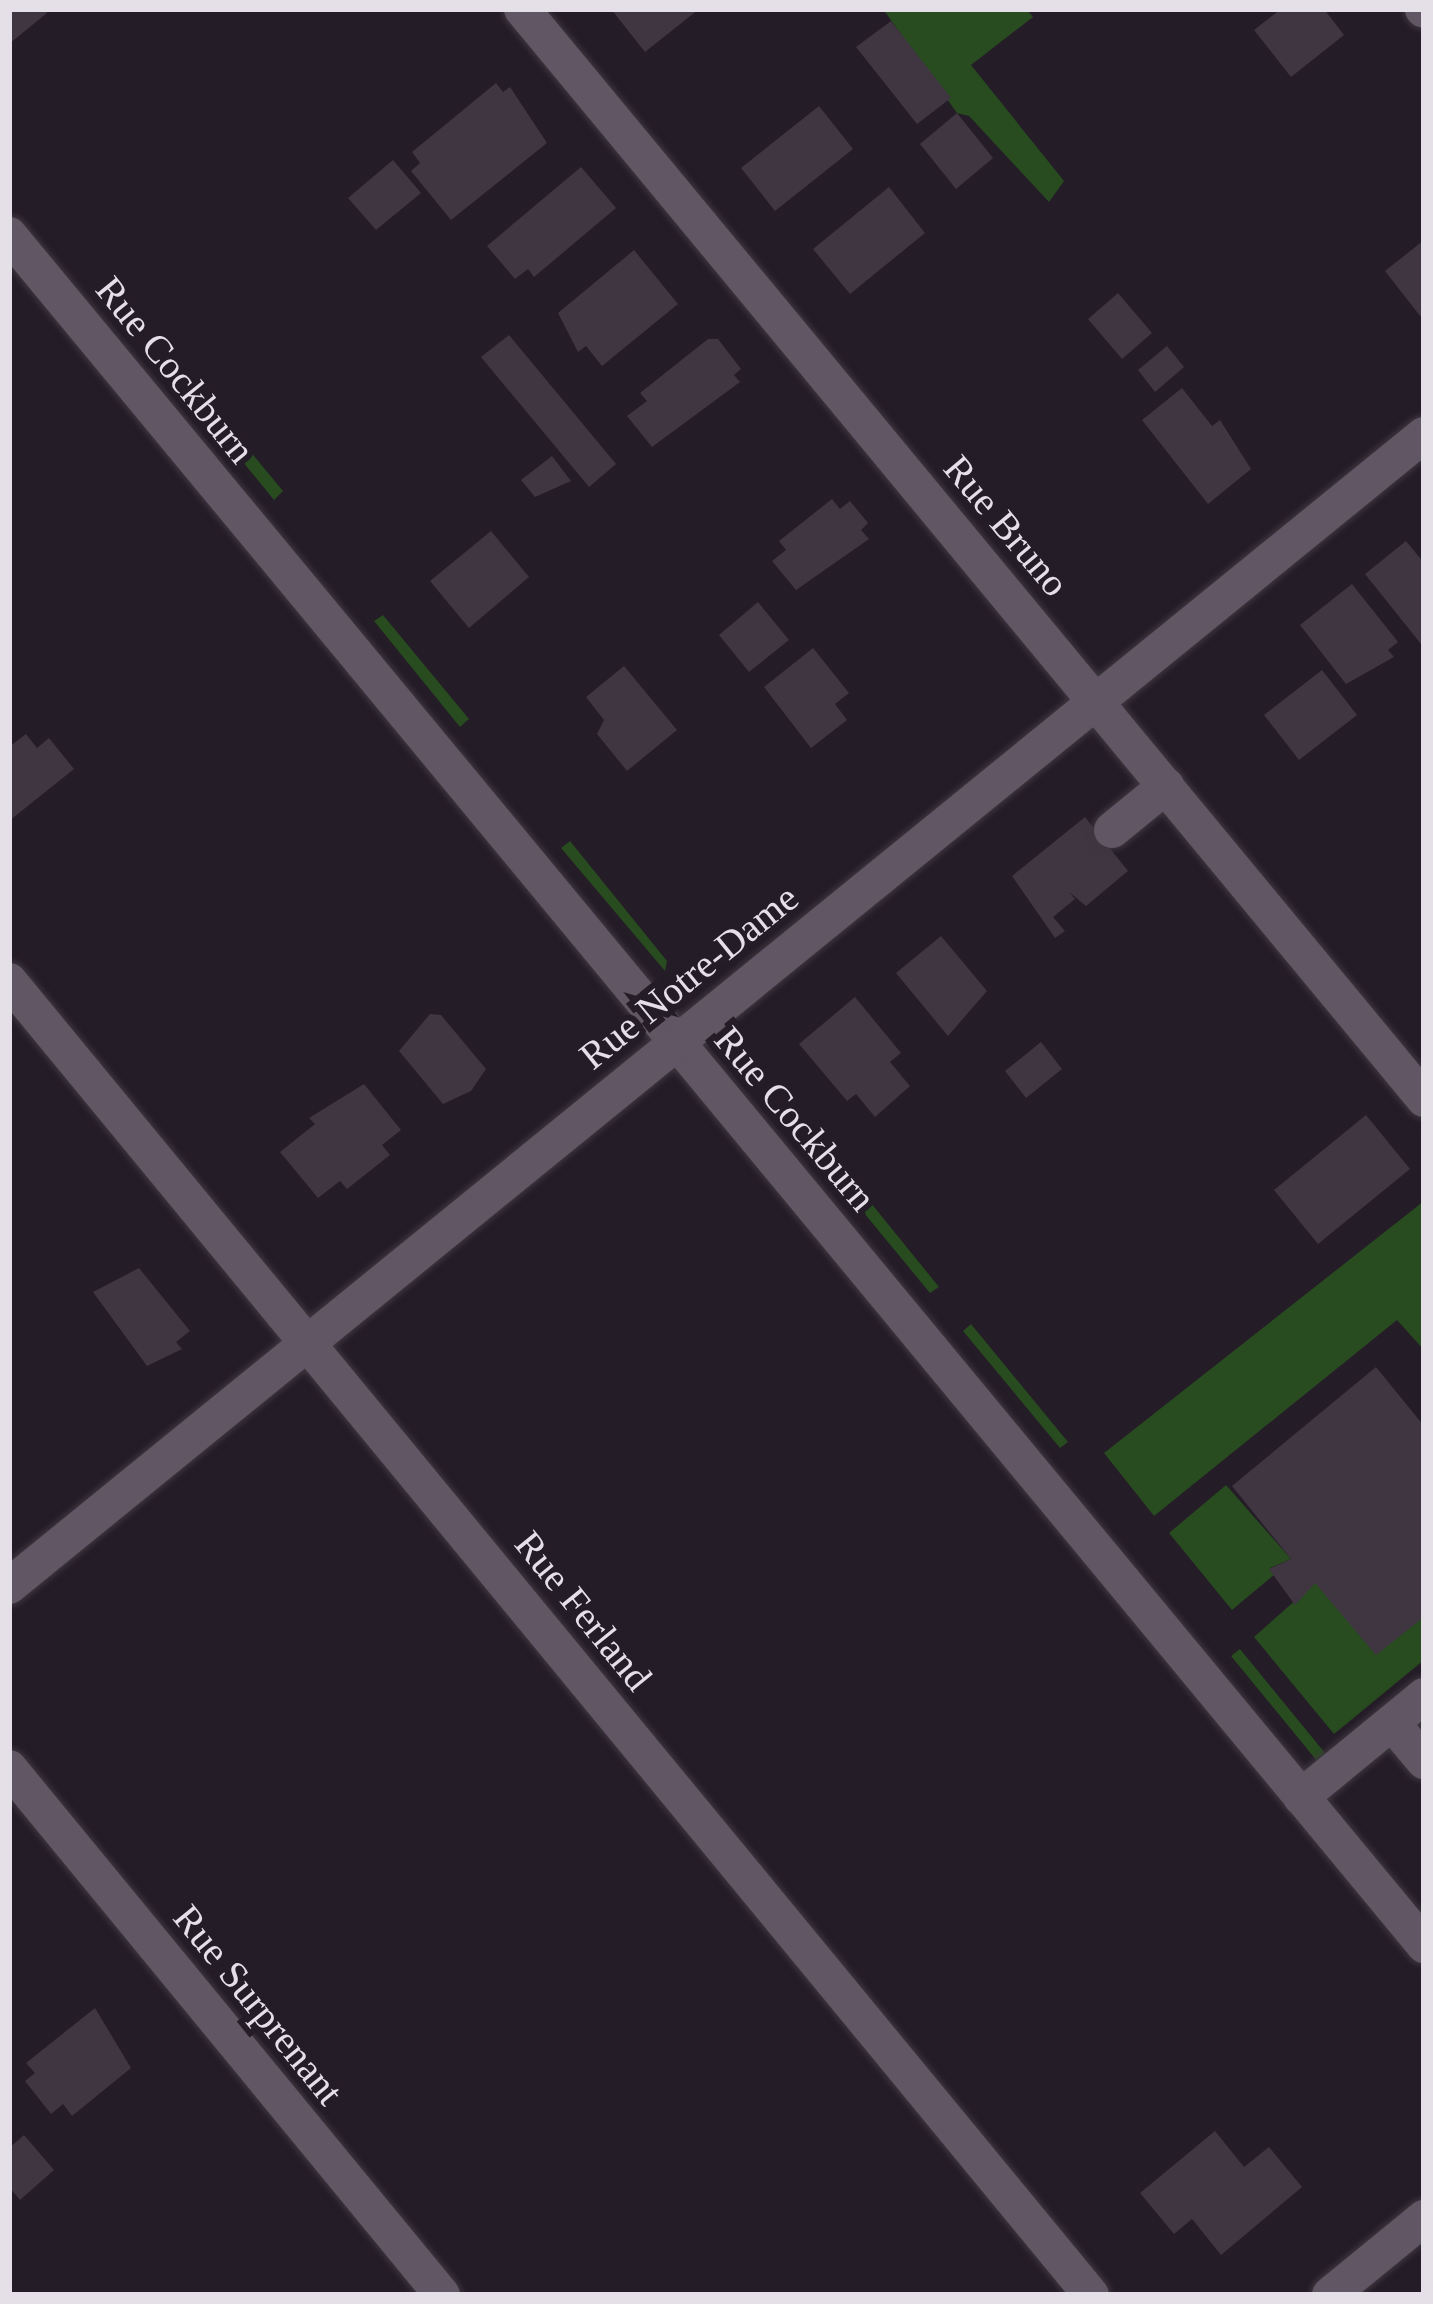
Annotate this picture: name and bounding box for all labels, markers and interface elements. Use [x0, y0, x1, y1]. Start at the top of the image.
street label: Rue Cockburn [86, 267, 264, 473]
street label: Rue Bruno [933, 446, 1079, 606]
street label: Rue Notre-Dame [570, 875, 808, 1079]
street label: Rue Cockburn [704, 1017, 886, 1221]
street label: Rue Ferland [504, 1522, 662, 1700]
street label: Rue Surprenant [163, 1896, 353, 2114]

